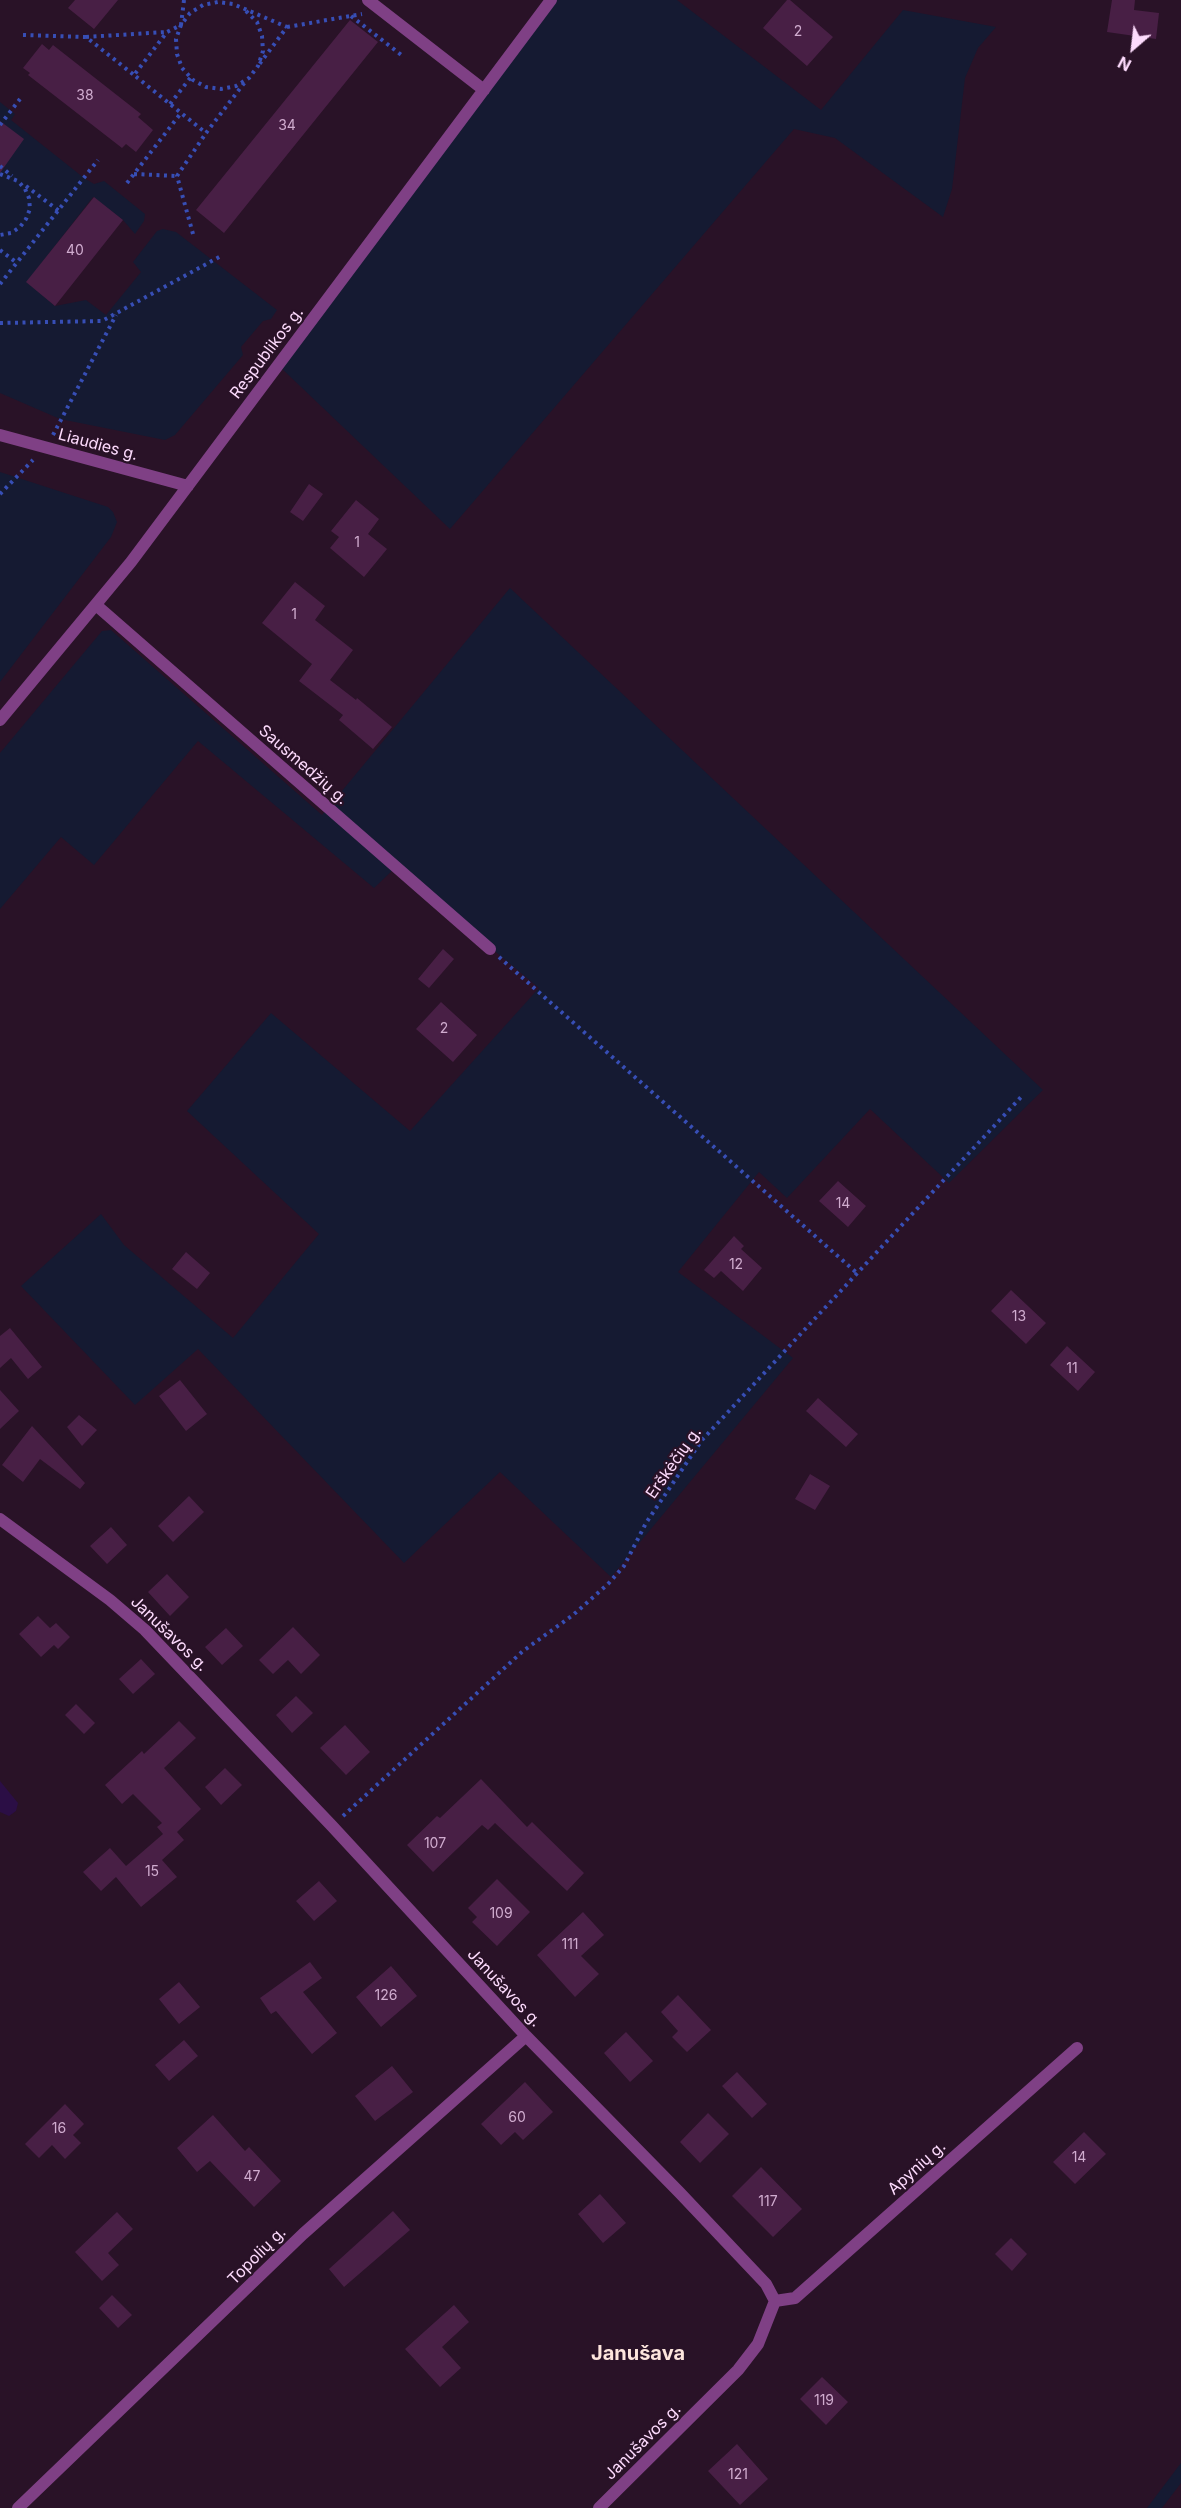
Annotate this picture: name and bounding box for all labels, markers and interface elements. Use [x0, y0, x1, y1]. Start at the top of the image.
north arrow [1103, 18, 1163, 78]
house number: 2 [794, 24, 802, 40]
text: N [1114, 52, 1135, 76]
house number: 38 [76, 88, 94, 104]
house number: 34 [278, 118, 296, 134]
house number: 40 [66, 243, 84, 259]
street label: Respublikos g. [226, 303, 308, 403]
street label: Liaudies g. [56, 425, 140, 465]
house number: 1 [354, 535, 360, 551]
house number: 1 [291, 607, 297, 623]
street label: Sausmedžių g. [255, 721, 351, 809]
house number: 2 [440, 1021, 448, 1037]
house number: 14 [836, 1196, 850, 1212]
house number: 12 [729, 1257, 743, 1273]
house number: 13 [1012, 1309, 1026, 1325]
house number: 11 [1066, 1361, 1078, 1377]
street label: Erškėčių g. [642, 1423, 706, 1503]
street label: Janušavos g. [126, 1592, 212, 1676]
house number: 107 [424, 1836, 446, 1852]
house number: 15 [145, 1864, 159, 1880]
house number: 109 [489, 1906, 513, 1922]
house number: 111 [561, 1937, 579, 1953]
street label: Janušavos g. [463, 1945, 545, 2031]
house number: 126 [375, 1988, 397, 2004]
house number: 60 [508, 2110, 526, 2126]
house number: 16 [52, 2121, 66, 2137]
street label: Apynių g. [884, 2137, 950, 2199]
house number: 14 [1072, 2150, 1086, 2166]
house number: 47 [244, 2169, 260, 2185]
house number: 117 [758, 2194, 778, 2210]
street label: Topolių g. [224, 2223, 290, 2289]
district label: Janušava [591, 2342, 685, 2366]
house number: 119 [814, 2393, 834, 2409]
street label: Janušavos g. [601, 2400, 685, 2484]
house number: 121 [728, 2467, 748, 2483]

